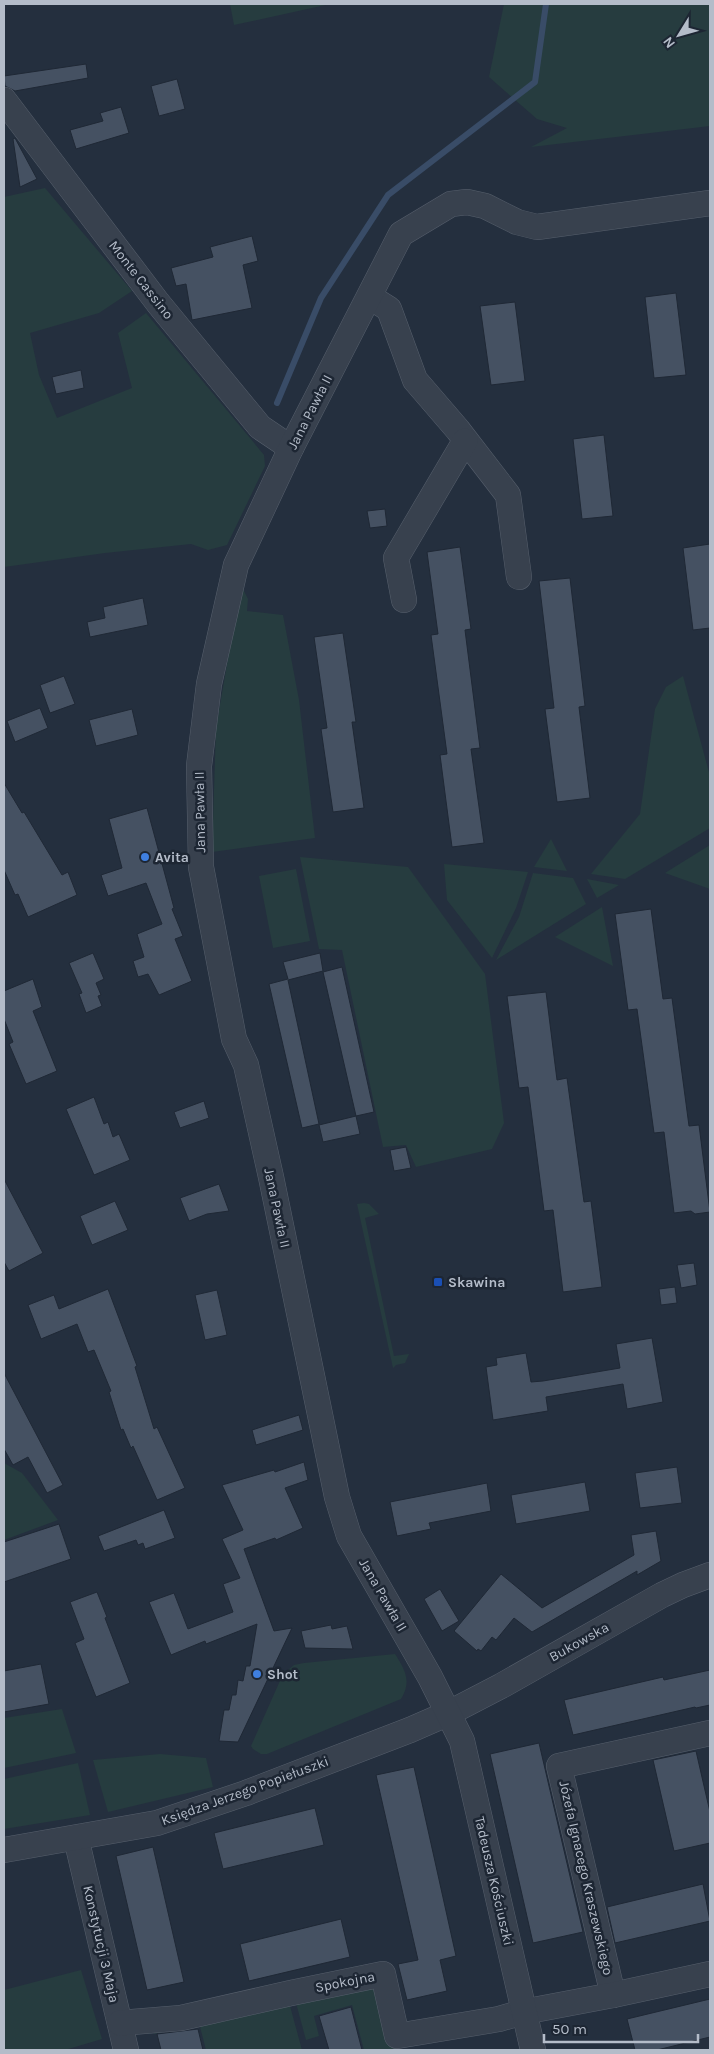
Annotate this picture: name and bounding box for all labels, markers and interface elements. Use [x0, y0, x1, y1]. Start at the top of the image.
north arrow [654, 10, 704, 60]
text: N [659, 33, 679, 52]
street label: Monte Cassino [105, 237, 177, 323]
street label: Jana Pawła II [284, 372, 336, 452]
street label: Jana Pawła II [191, 771, 209, 853]
place label: Avita [155, 849, 189, 866]
marker: Avita [139, 851, 151, 863]
street label: Jana Pawła II [260, 1167, 294, 1249]
place label: Skawina [448, 1274, 506, 1291]
marker: Skawina [432, 1276, 444, 1288]
street label: Jana Pawła II [355, 1556, 411, 1634]
street label: Bukowska [546, 1619, 612, 1665]
place label: Shot [267, 1666, 299, 1683]
marker: Shot [251, 1668, 263, 1680]
street label: Księdza Jerzego Popiełuszki [159, 1753, 331, 1829]
street label: Józefa Ignacego Kraszewskiego [555, 1779, 617, 1977]
street label: Tadeusza Kościuszki [471, 1815, 517, 1947]
street label: Konstytucji 3 Maja [79, 1884, 123, 2004]
street label: Spokojna [314, 1968, 376, 1996]
scale bar [544, 2012, 698, 2044]
text: 50 m [552, 2020, 587, 2038]

